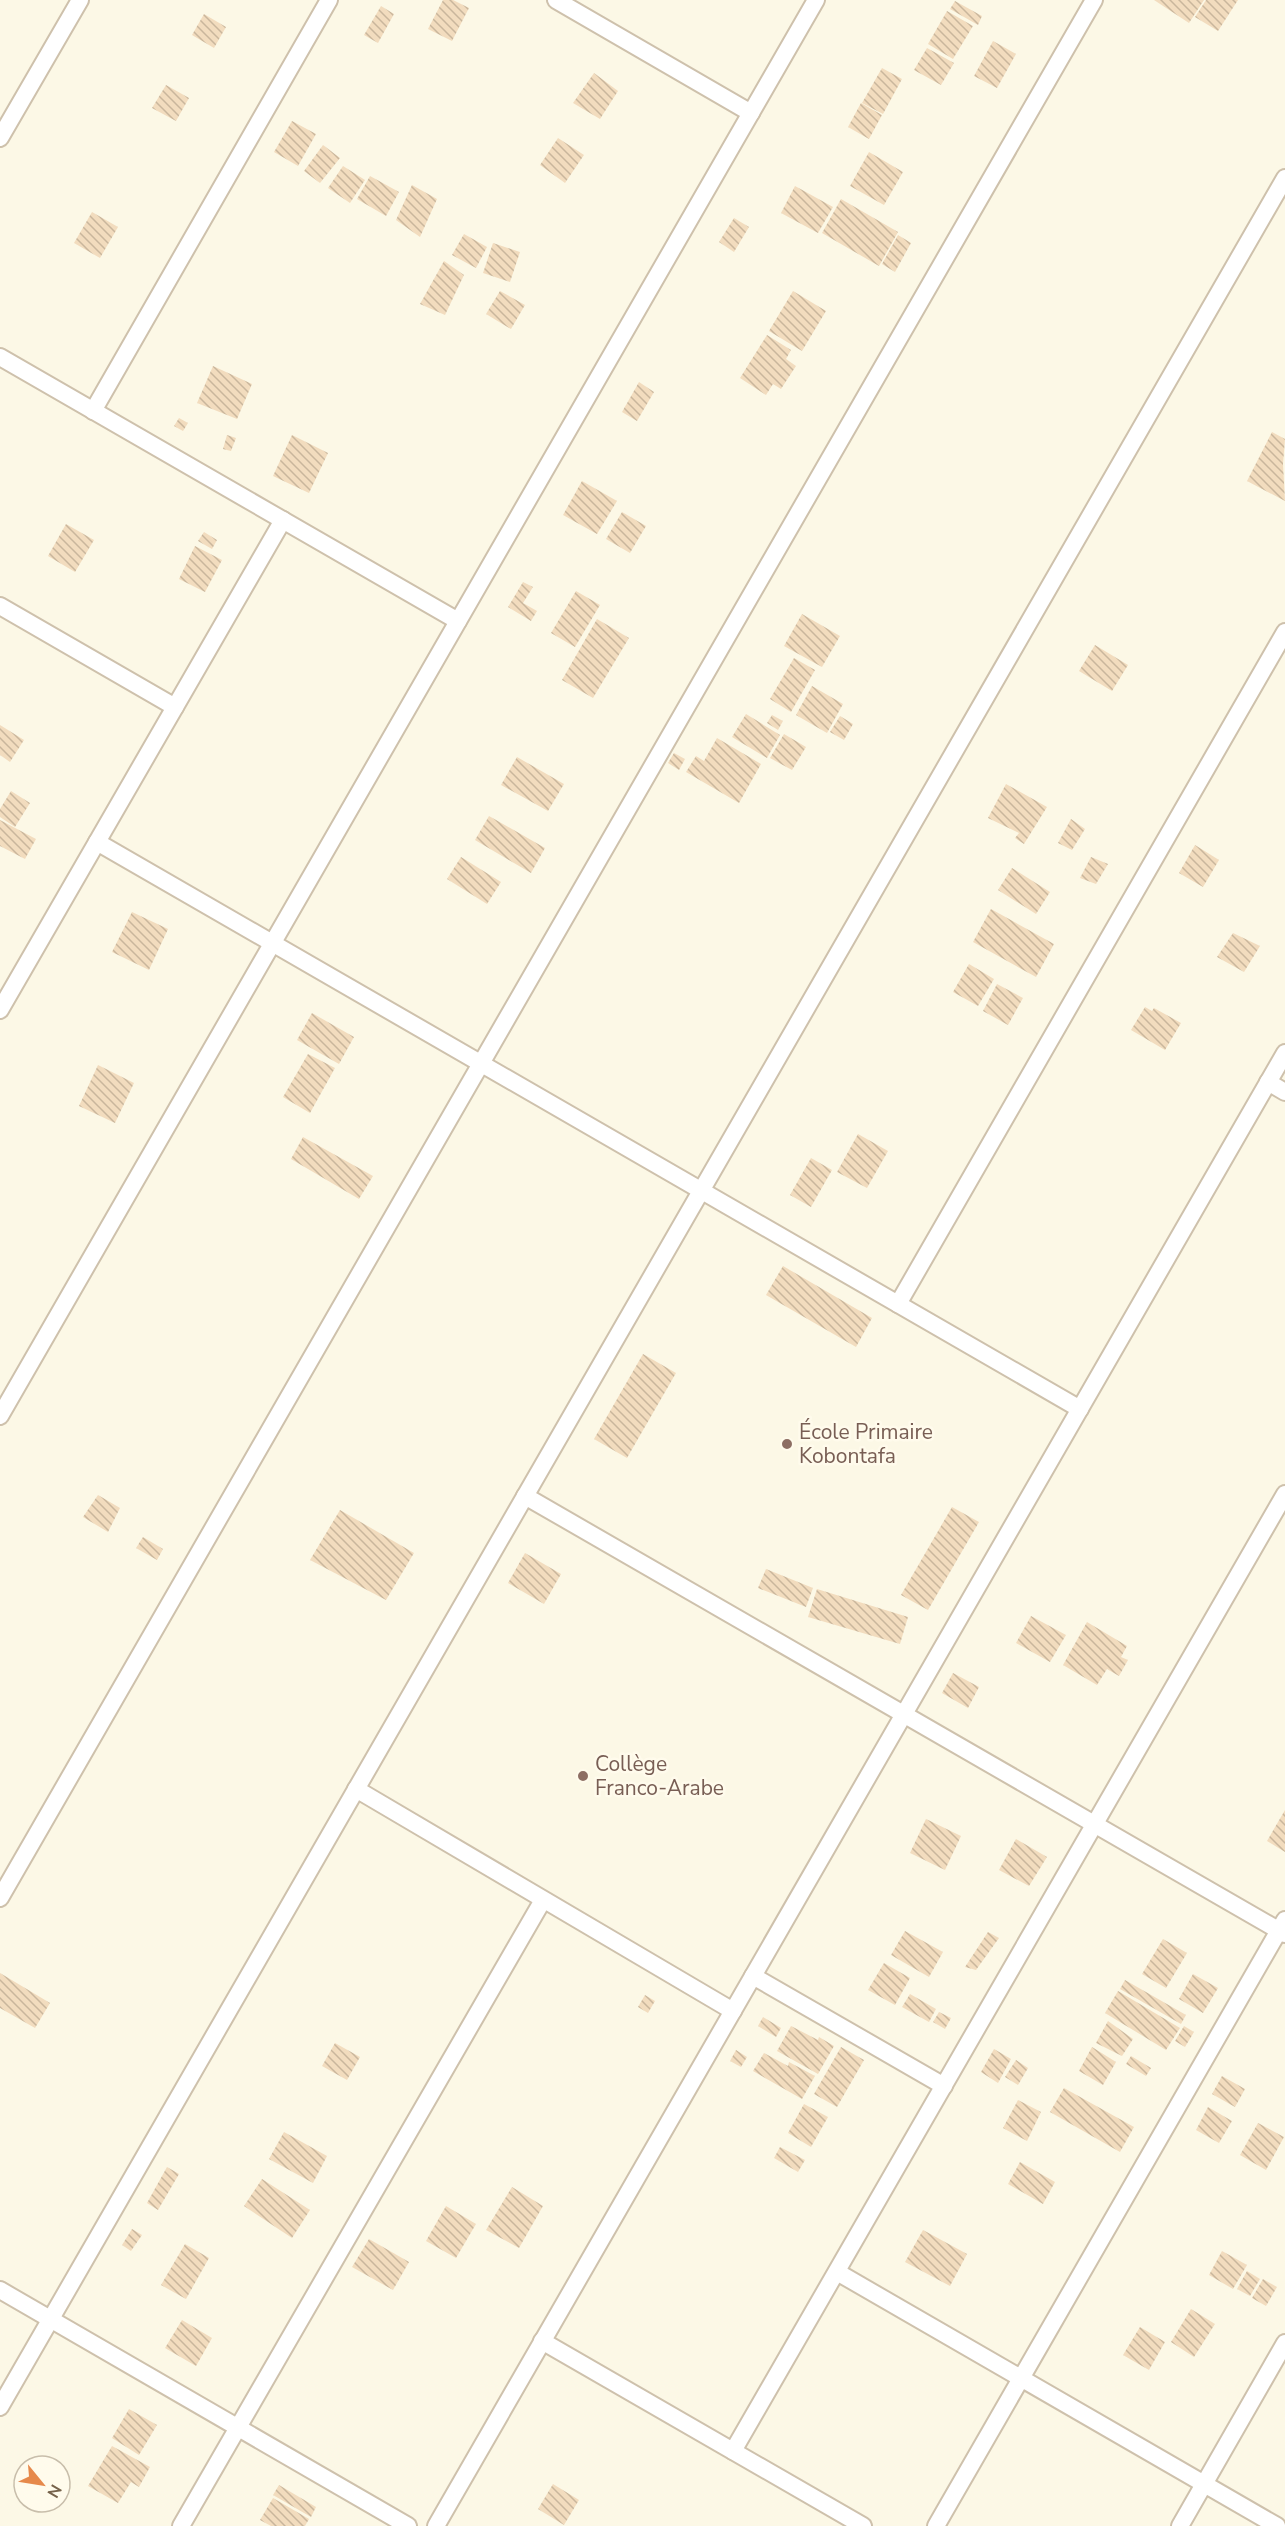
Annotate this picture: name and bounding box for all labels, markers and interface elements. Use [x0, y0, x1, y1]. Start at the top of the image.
place label: École Primaire Kobontafa [799, 1418, 933, 1470]
marker: École Primaire Kobontafa [780, 1437, 794, 1451]
place label: Collège Franco-Arabe [595, 1750, 724, 1802]
marker: Collège Franco-Arabe [576, 1769, 590, 1783]
north arrow [12, 2454, 72, 2514]
text: N [42, 2480, 67, 2502]

